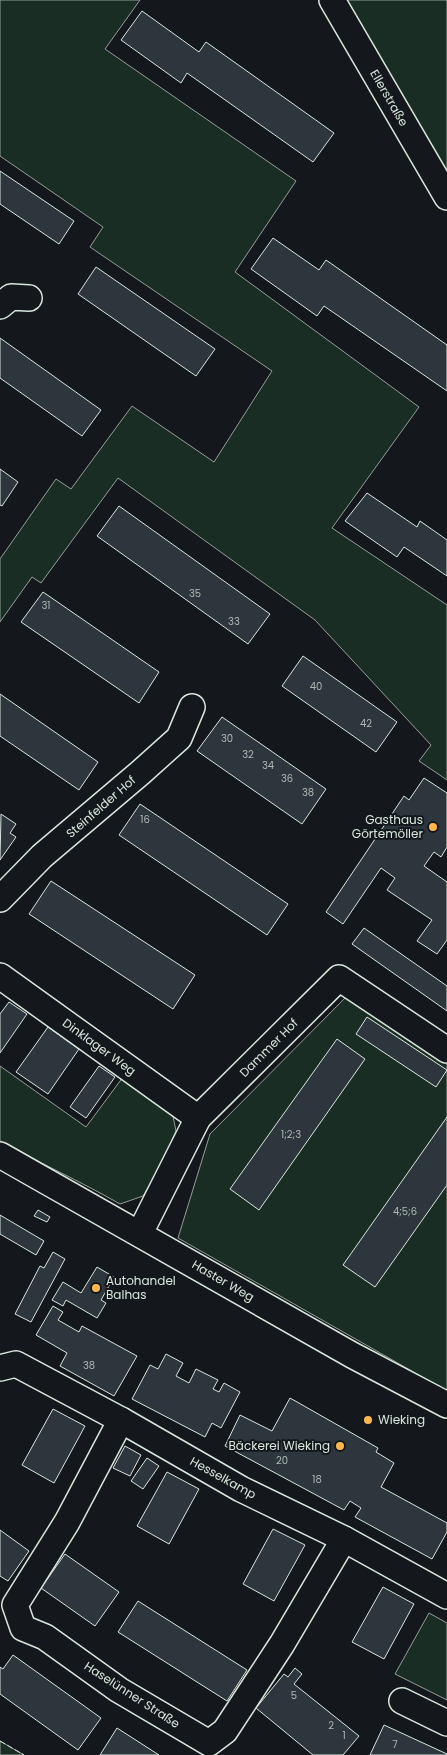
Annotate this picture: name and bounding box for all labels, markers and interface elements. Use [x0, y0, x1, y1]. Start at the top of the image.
street label: Ellerstraße [366, 66, 412, 129]
house number: 35 [189, 586, 201, 601]
house number: 31 [41, 598, 51, 613]
house number: 33 [228, 614, 240, 629]
house number: 40 [310, 679, 322, 694]
house number: 42 [360, 716, 372, 731]
house number: 30 [221, 731, 233, 746]
house number: 32 [242, 747, 254, 762]
house number: 34 [262, 758, 274, 773]
house number: 36 [281, 771, 293, 786]
street label: Steinfelder Hof [62, 772, 139, 842]
house number: 38 [302, 785, 314, 800]
place label: Gasthaus Görtemöller [352, 811, 424, 842]
house number: 16 [140, 812, 150, 827]
marker: Gasthaus Görtemöller [427, 821, 439, 833]
street label: Dinklager Weg [59, 1014, 139, 1079]
street label: Dammer Hof [236, 1015, 302, 1081]
house number: 1;2;3 [281, 1127, 301, 1142]
house number: 4;5;6 [393, 1204, 417, 1219]
street label: Haster Weg [189, 1256, 258, 1305]
place label: Autohandel Balhas [106, 1272, 176, 1303]
marker: Autohandel Balhas [90, 1282, 102, 1294]
house number: 38 [83, 1358, 95, 1373]
place label: Wieking [378, 1411, 425, 1428]
marker: Wieking [362, 1414, 374, 1426]
place label: Bäckerei Wieking [229, 1437, 330, 1454]
marker: Bäckerei Wieking [334, 1440, 346, 1452]
street label: Hesselkamp [187, 1452, 259, 1503]
house number: 20 [276, 1453, 288, 1468]
house number: 18 [312, 1472, 322, 1487]
street label: Haselünner Straße [81, 1657, 183, 1732]
house number: 5 [291, 1688, 297, 1703]
house number: 2 [328, 1718, 334, 1733]
house number: 1 [342, 1728, 346, 1743]
house number: 7 [392, 1737, 398, 1752]

